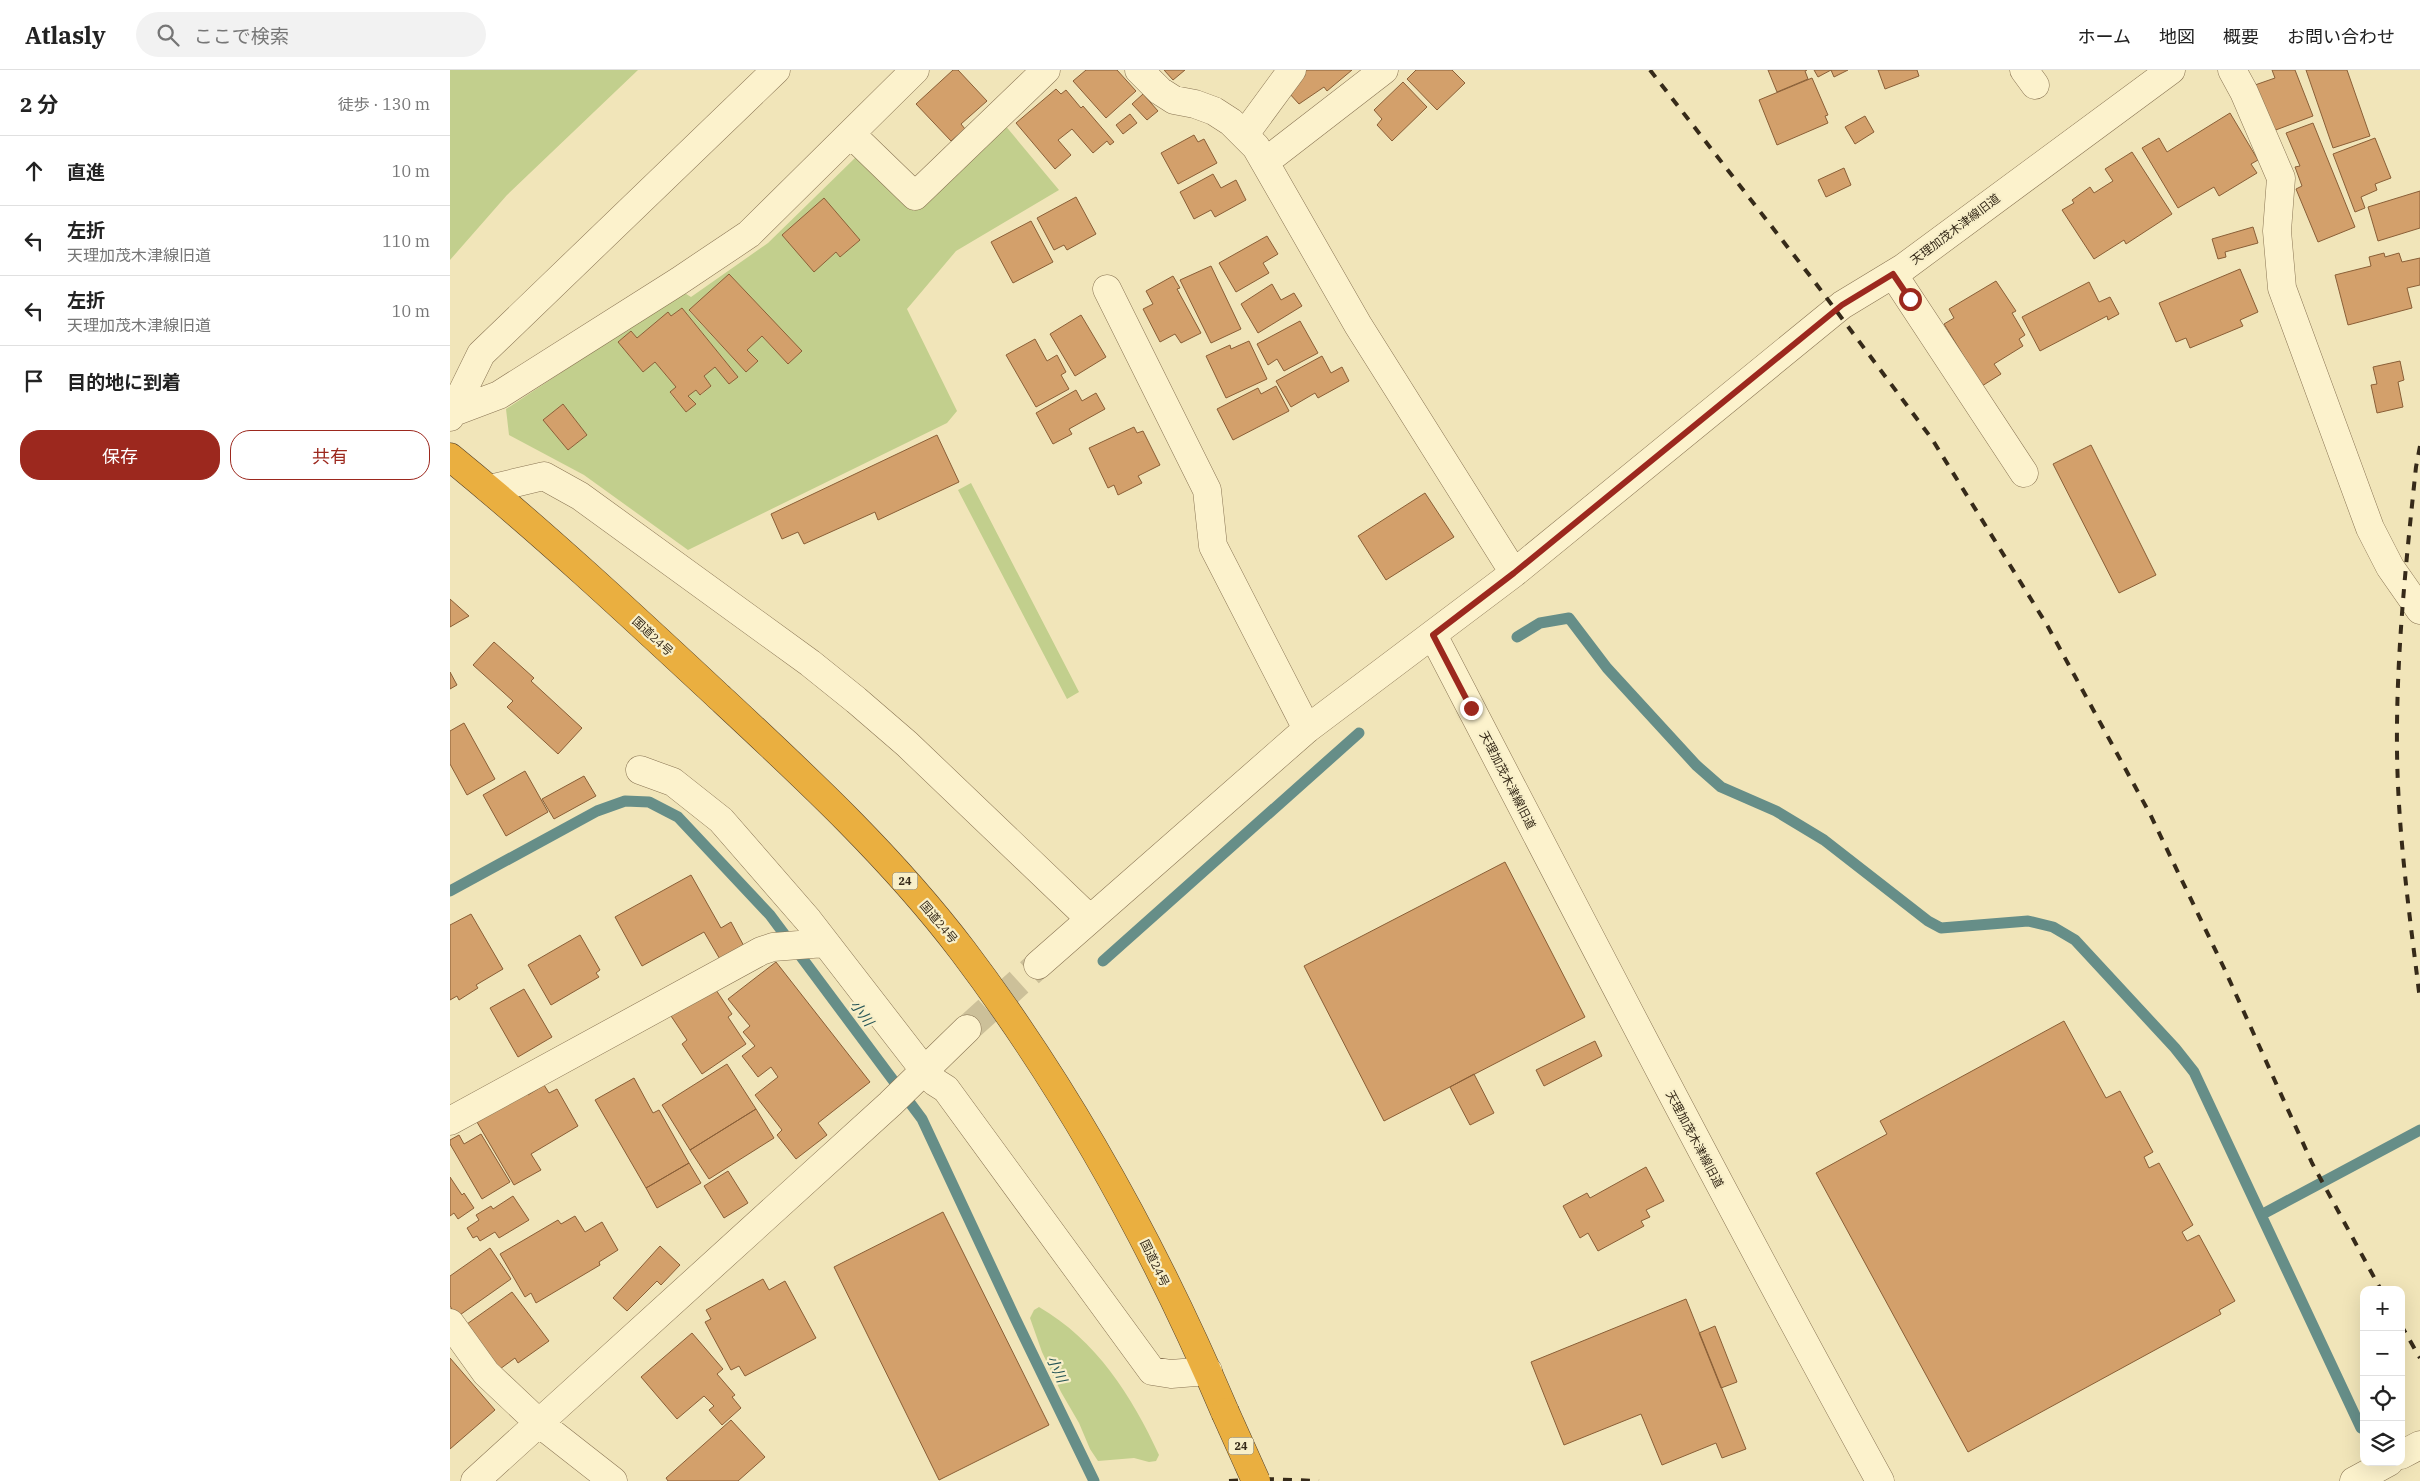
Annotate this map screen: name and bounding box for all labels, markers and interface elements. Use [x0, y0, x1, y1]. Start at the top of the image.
search box [136, 12, 486, 57]
text: Atlasly [25, 19, 106, 51]
icon: search [154, 21, 182, 49]
text: ここで検索 [194, 24, 289, 48]
text: ホーム [2078, 25, 2131, 48]
text: 地図 [2159, 25, 2195, 48]
text: 概要 [2223, 25, 2259, 48]
text: お問い合わせ [2287, 25, 2395, 48]
text: 2 分 [20, 90, 58, 118]
text: 徒歩 · 130 m [338, 94, 430, 114]
icon: ahead [20, 157, 48, 185]
text: 直進 [67, 160, 105, 184]
text: 10 m [392, 161, 430, 181]
street label: 天理加茂木津線旧道 [1907, 191, 2003, 267]
text: 左折 [67, 218, 105, 242]
icon: left [20, 227, 48, 255]
text: 110 m [382, 231, 430, 251]
text: 天理加茂木津線旧道 [67, 245, 211, 265]
text: 左折 [67, 288, 105, 312]
route start [1899, 288, 1922, 311]
icon: left [20, 297, 48, 325]
text: 10 m [392, 301, 430, 321]
text: 天理加茂木津線旧道 [67, 315, 211, 335]
icon: arrive [20, 367, 48, 395]
text: 目的地に到着 [67, 370, 181, 394]
button: 保存 [20, 430, 220, 480]
button: 共有 [230, 430, 430, 480]
street label: 国道24号 [629, 613, 677, 659]
route end [1460, 697, 1483, 720]
street label: 天理加茂木津線旧道 [1477, 728, 1539, 832]
road number: 24 [892, 872, 918, 889]
street label: 国道24号 [917, 898, 961, 946]
water label: 小川 [846, 996, 879, 1031]
street label: 天理加茂木津線旧道 [1663, 1088, 1727, 1190]
street label: 国道24号 [1137, 1237, 1173, 1289]
map controls [2360, 1286, 2405, 1466]
button: + [2360, 1286, 2405, 1331]
button: − [2360, 1331, 2405, 1376]
water label: 小川 [1043, 1353, 1072, 1387]
button: locate [2360, 1376, 2405, 1421]
button: layers [2360, 1421, 2405, 1466]
road number: 24 [1228, 1438, 1254, 1454]

